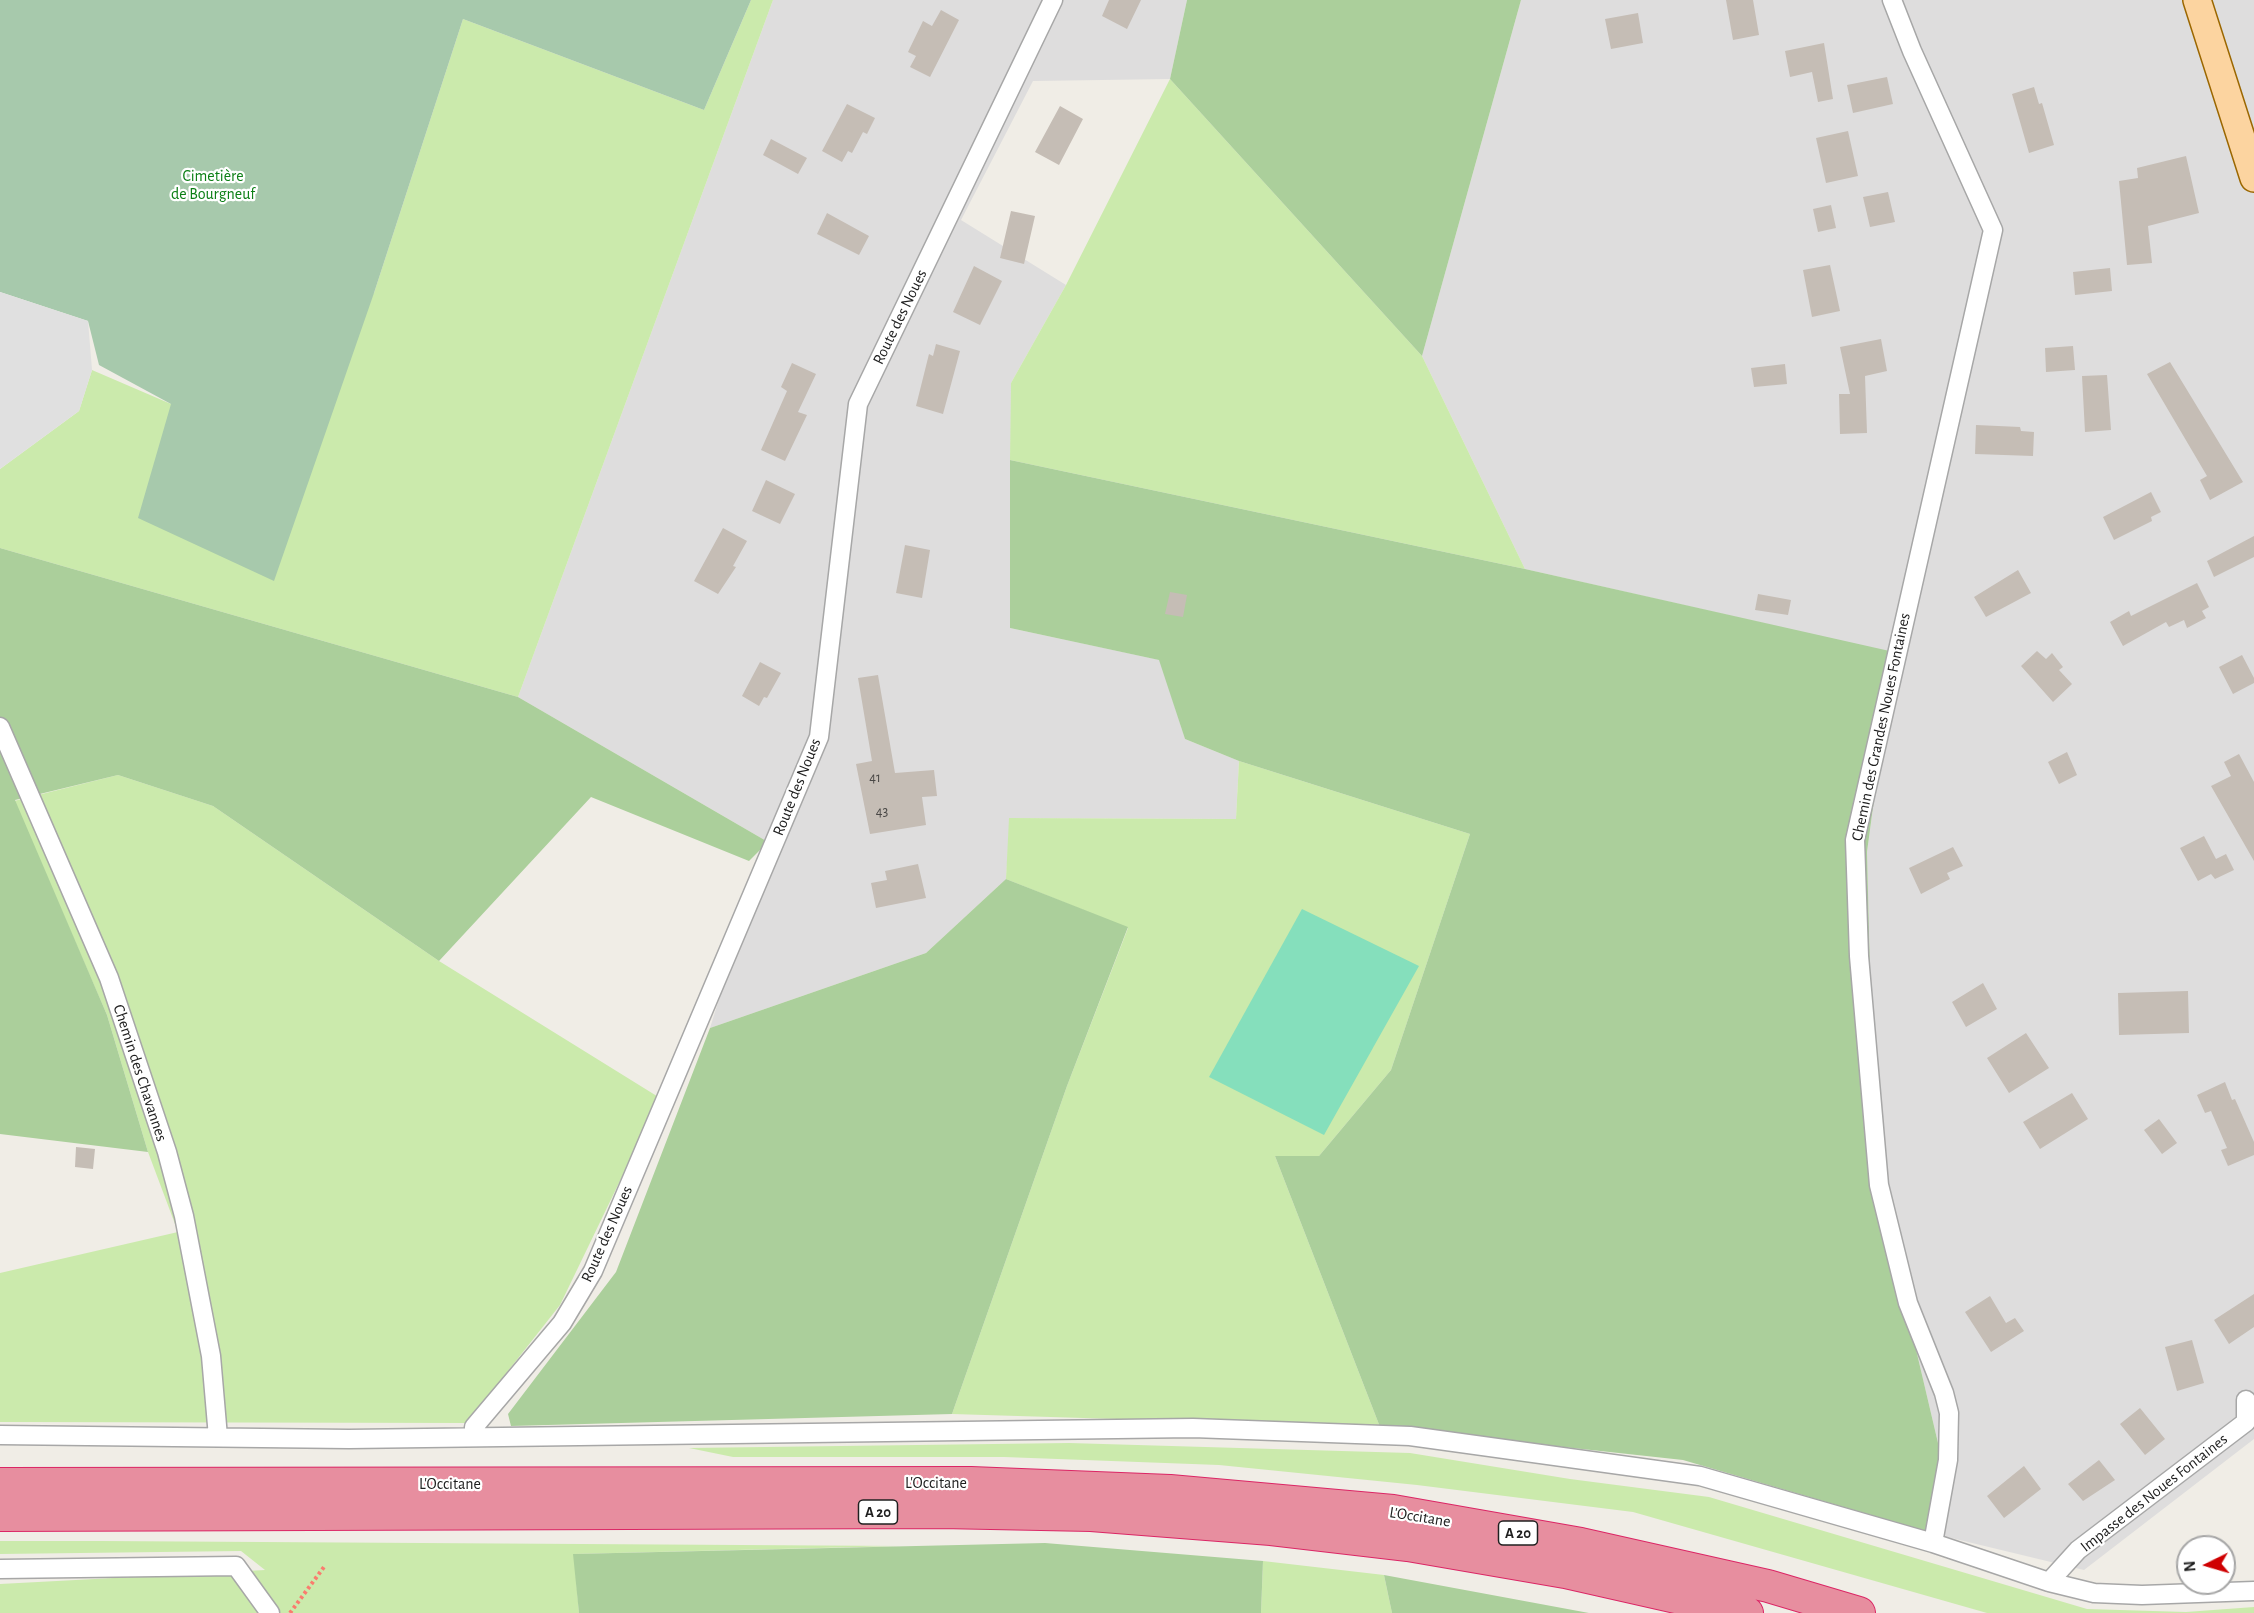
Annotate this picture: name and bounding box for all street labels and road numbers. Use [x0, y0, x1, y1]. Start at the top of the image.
street label: Route des Noues [869, 266, 931, 368]
street label: Chemin des Grandes Noues Fontaines [1847, 611, 1915, 843]
street label: Route des Noues [769, 735, 825, 839]
street label: Chemin des Chavannes [109, 1002, 171, 1144]
street label: Route des Noues [577, 1183, 637, 1285]
street label: Impasse des Noues Fontaines [2077, 1430, 2231, 1556]
street label: L'Occitane [905, 1473, 967, 1493]
street label: L'Occitane [419, 1474, 481, 1494]
road number: A 20 [858, 1500, 898, 1524]
street label: L'Occitane [1388, 1503, 1452, 1531]
road number: A 20 [1498, 1521, 1538, 1545]

